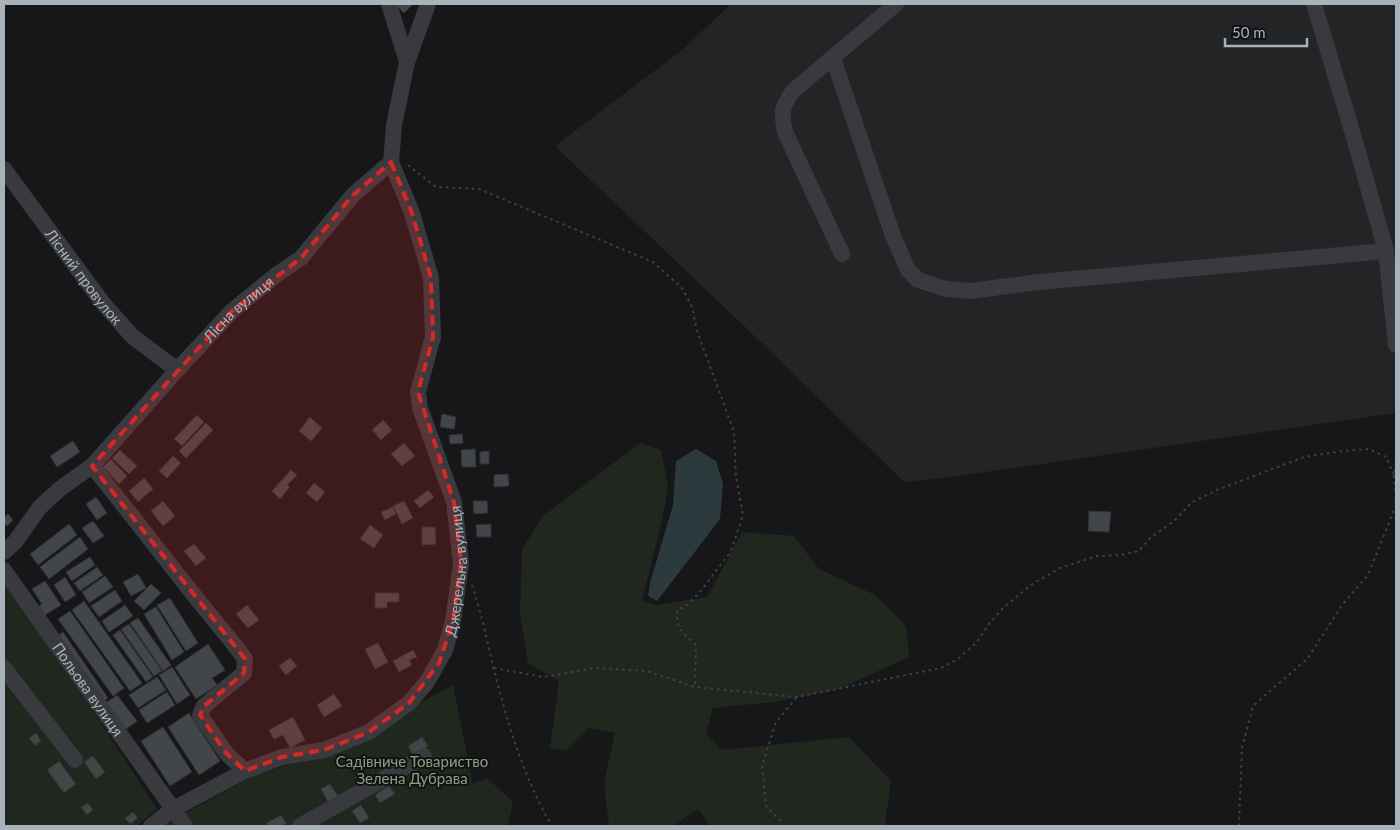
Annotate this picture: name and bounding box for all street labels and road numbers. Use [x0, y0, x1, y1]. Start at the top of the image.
street label: Лісний провулок [41, 224, 127, 328]
street label: Лісна вулиця [198, 272, 277, 346]
street label: Джерельна вулиця [440, 505, 470, 638]
street label: Польова вулиця [49, 639, 128, 740]

